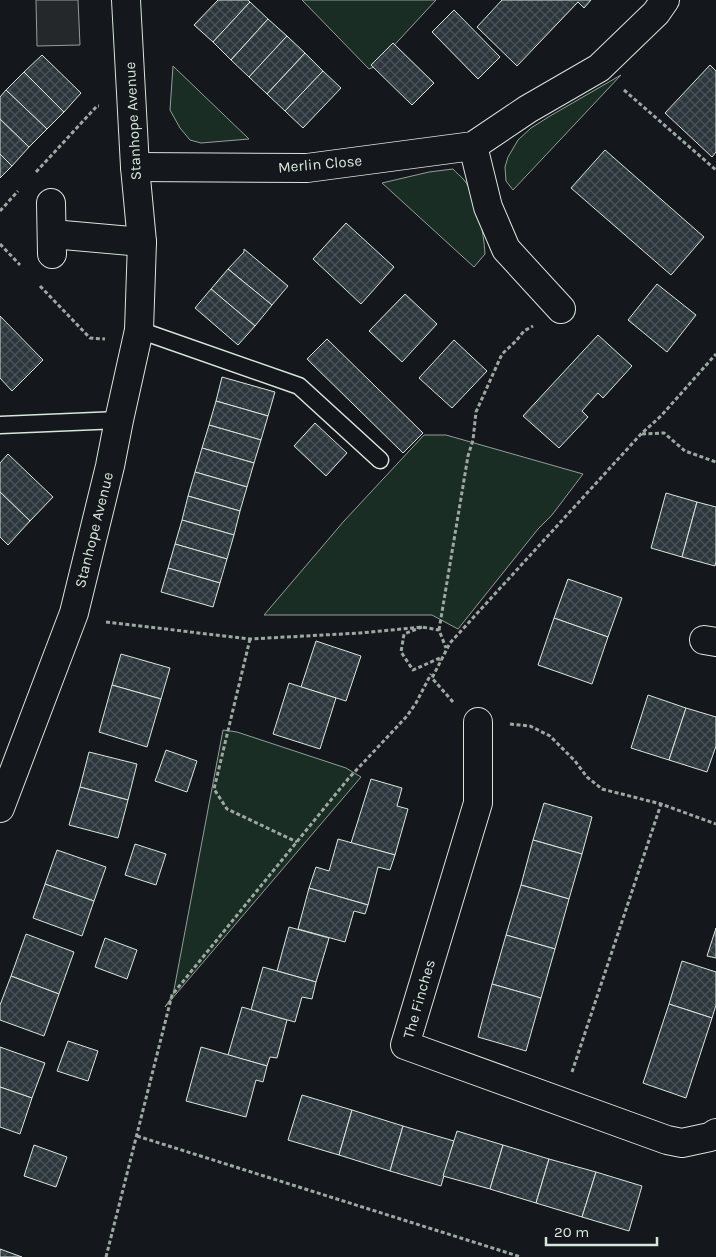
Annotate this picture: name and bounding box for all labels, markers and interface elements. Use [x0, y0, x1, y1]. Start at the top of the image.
street label: Stanhope Avenue [121, 61, 145, 181]
street label: Merlin Close [277, 151, 363, 177]
street label: Stanhope Avenue [71, 470, 117, 590]
street label: The Finches [399, 957, 439, 1041]
scale bar [546, 1214, 657, 1246]
text: 20 m [554, 1223, 589, 1241]

